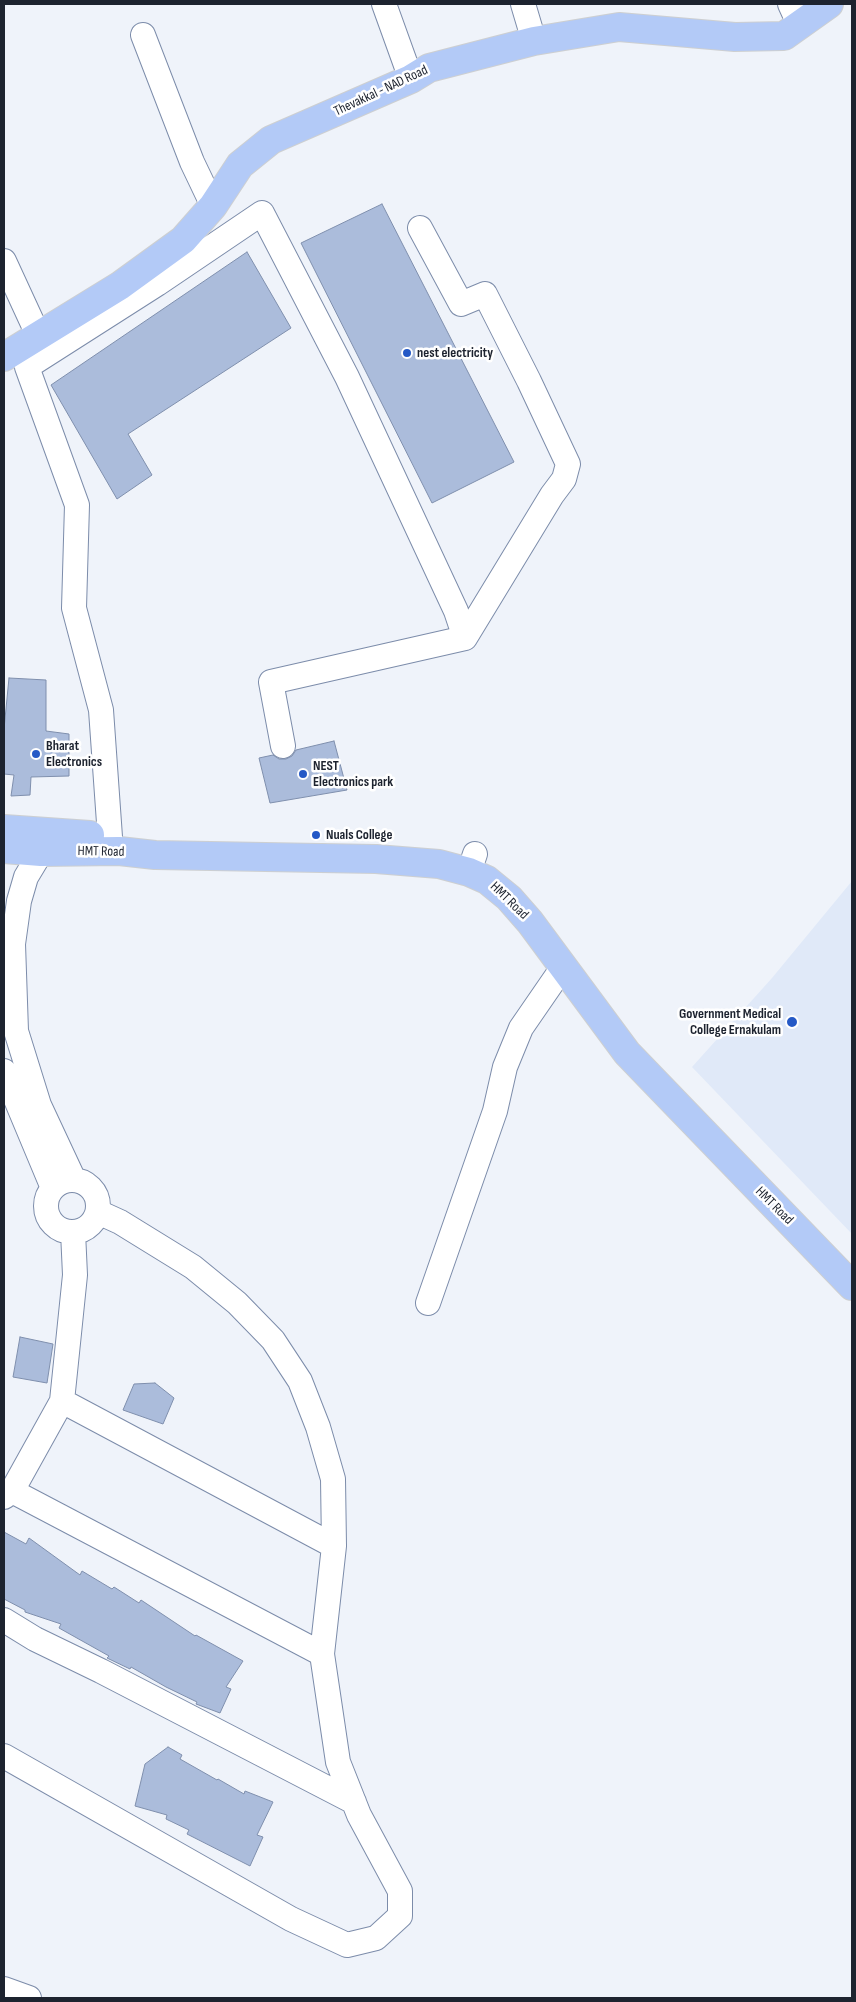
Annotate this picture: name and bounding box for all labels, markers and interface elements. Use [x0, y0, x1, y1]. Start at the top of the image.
street label: Thevakkal - NAD Road [331, 62, 431, 120]
place label: nest electricity [417, 345, 493, 361]
marker: nest electricity [401, 347, 413, 359]
place label: Bharat Electronics [46, 738, 102, 770]
marker: Bharat Electronics [30, 748, 42, 760]
place label: NEST Electronics park [313, 758, 393, 790]
marker: NEST Electronics park [297, 768, 309, 780]
place label: Nuals College [326, 827, 392, 843]
marker: Nuals College [310, 829, 322, 841]
street label: HMT Road [78, 843, 124, 861]
street label: HMT Road [486, 879, 532, 923]
place label: Government Medical College Ernakulam [679, 1006, 781, 1038]
marker: Government Medical College Ernakulam [785, 1015, 799, 1029]
street label: HMT Road [752, 1184, 796, 1228]

